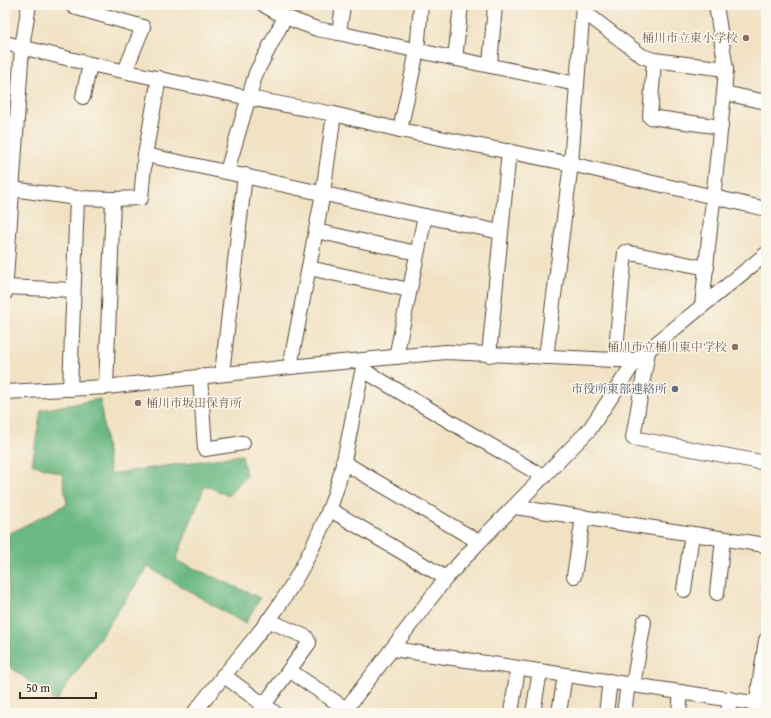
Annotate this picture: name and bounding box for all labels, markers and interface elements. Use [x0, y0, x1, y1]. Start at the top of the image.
place label: 桶川市立東小学校 [642, 29, 738, 46]
marker: 桶川市立東小学校 [741, 33, 751, 43]
place label: 桶川市立桶川東中学校 [607, 338, 727, 355]
marker: 桶川市立桶川東中学校 [730, 342, 740, 352]
place label: 市役所東部連絡所 [571, 380, 667, 397]
marker: 市役所東部連絡所 [670, 384, 680, 394]
place label: 桶川市坂田保育所 [146, 394, 242, 411]
marker: 桶川市坂田保育所 [133, 398, 143, 408]
scale bar [20, 674, 96, 700]
text: 50 m [26, 679, 50, 696]

